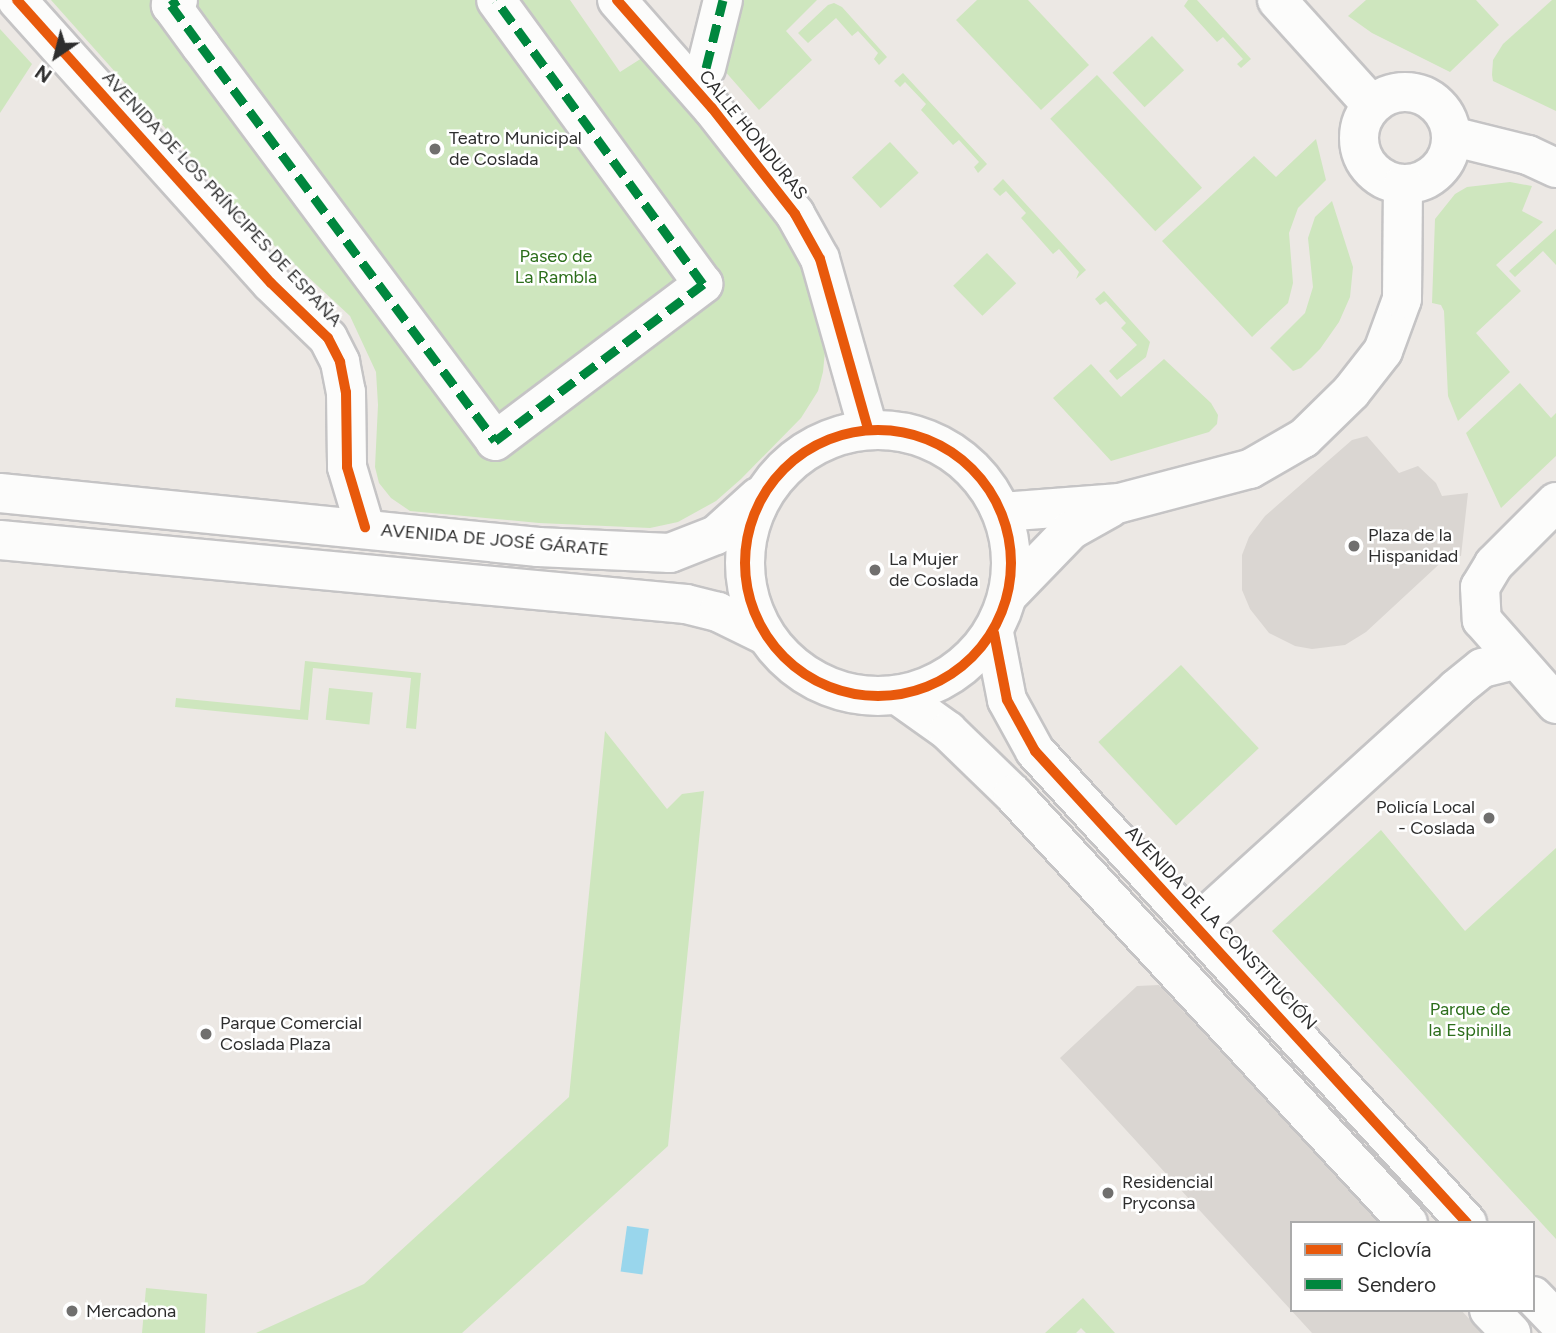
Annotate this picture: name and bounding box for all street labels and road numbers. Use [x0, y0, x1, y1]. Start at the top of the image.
street label: CALLE HONDURAS [694, 66, 812, 204]
street label: AVENIDA DE LOS PRÍNCIPES DE ESPAÑA [98, 67, 346, 331]
street label: AVENIDA DE JOSÉ GÁRATE [380, 519, 610, 561]
street label: AVENIDA DE LA CONSTITUCIÓN [1121, 822, 1321, 1034]

